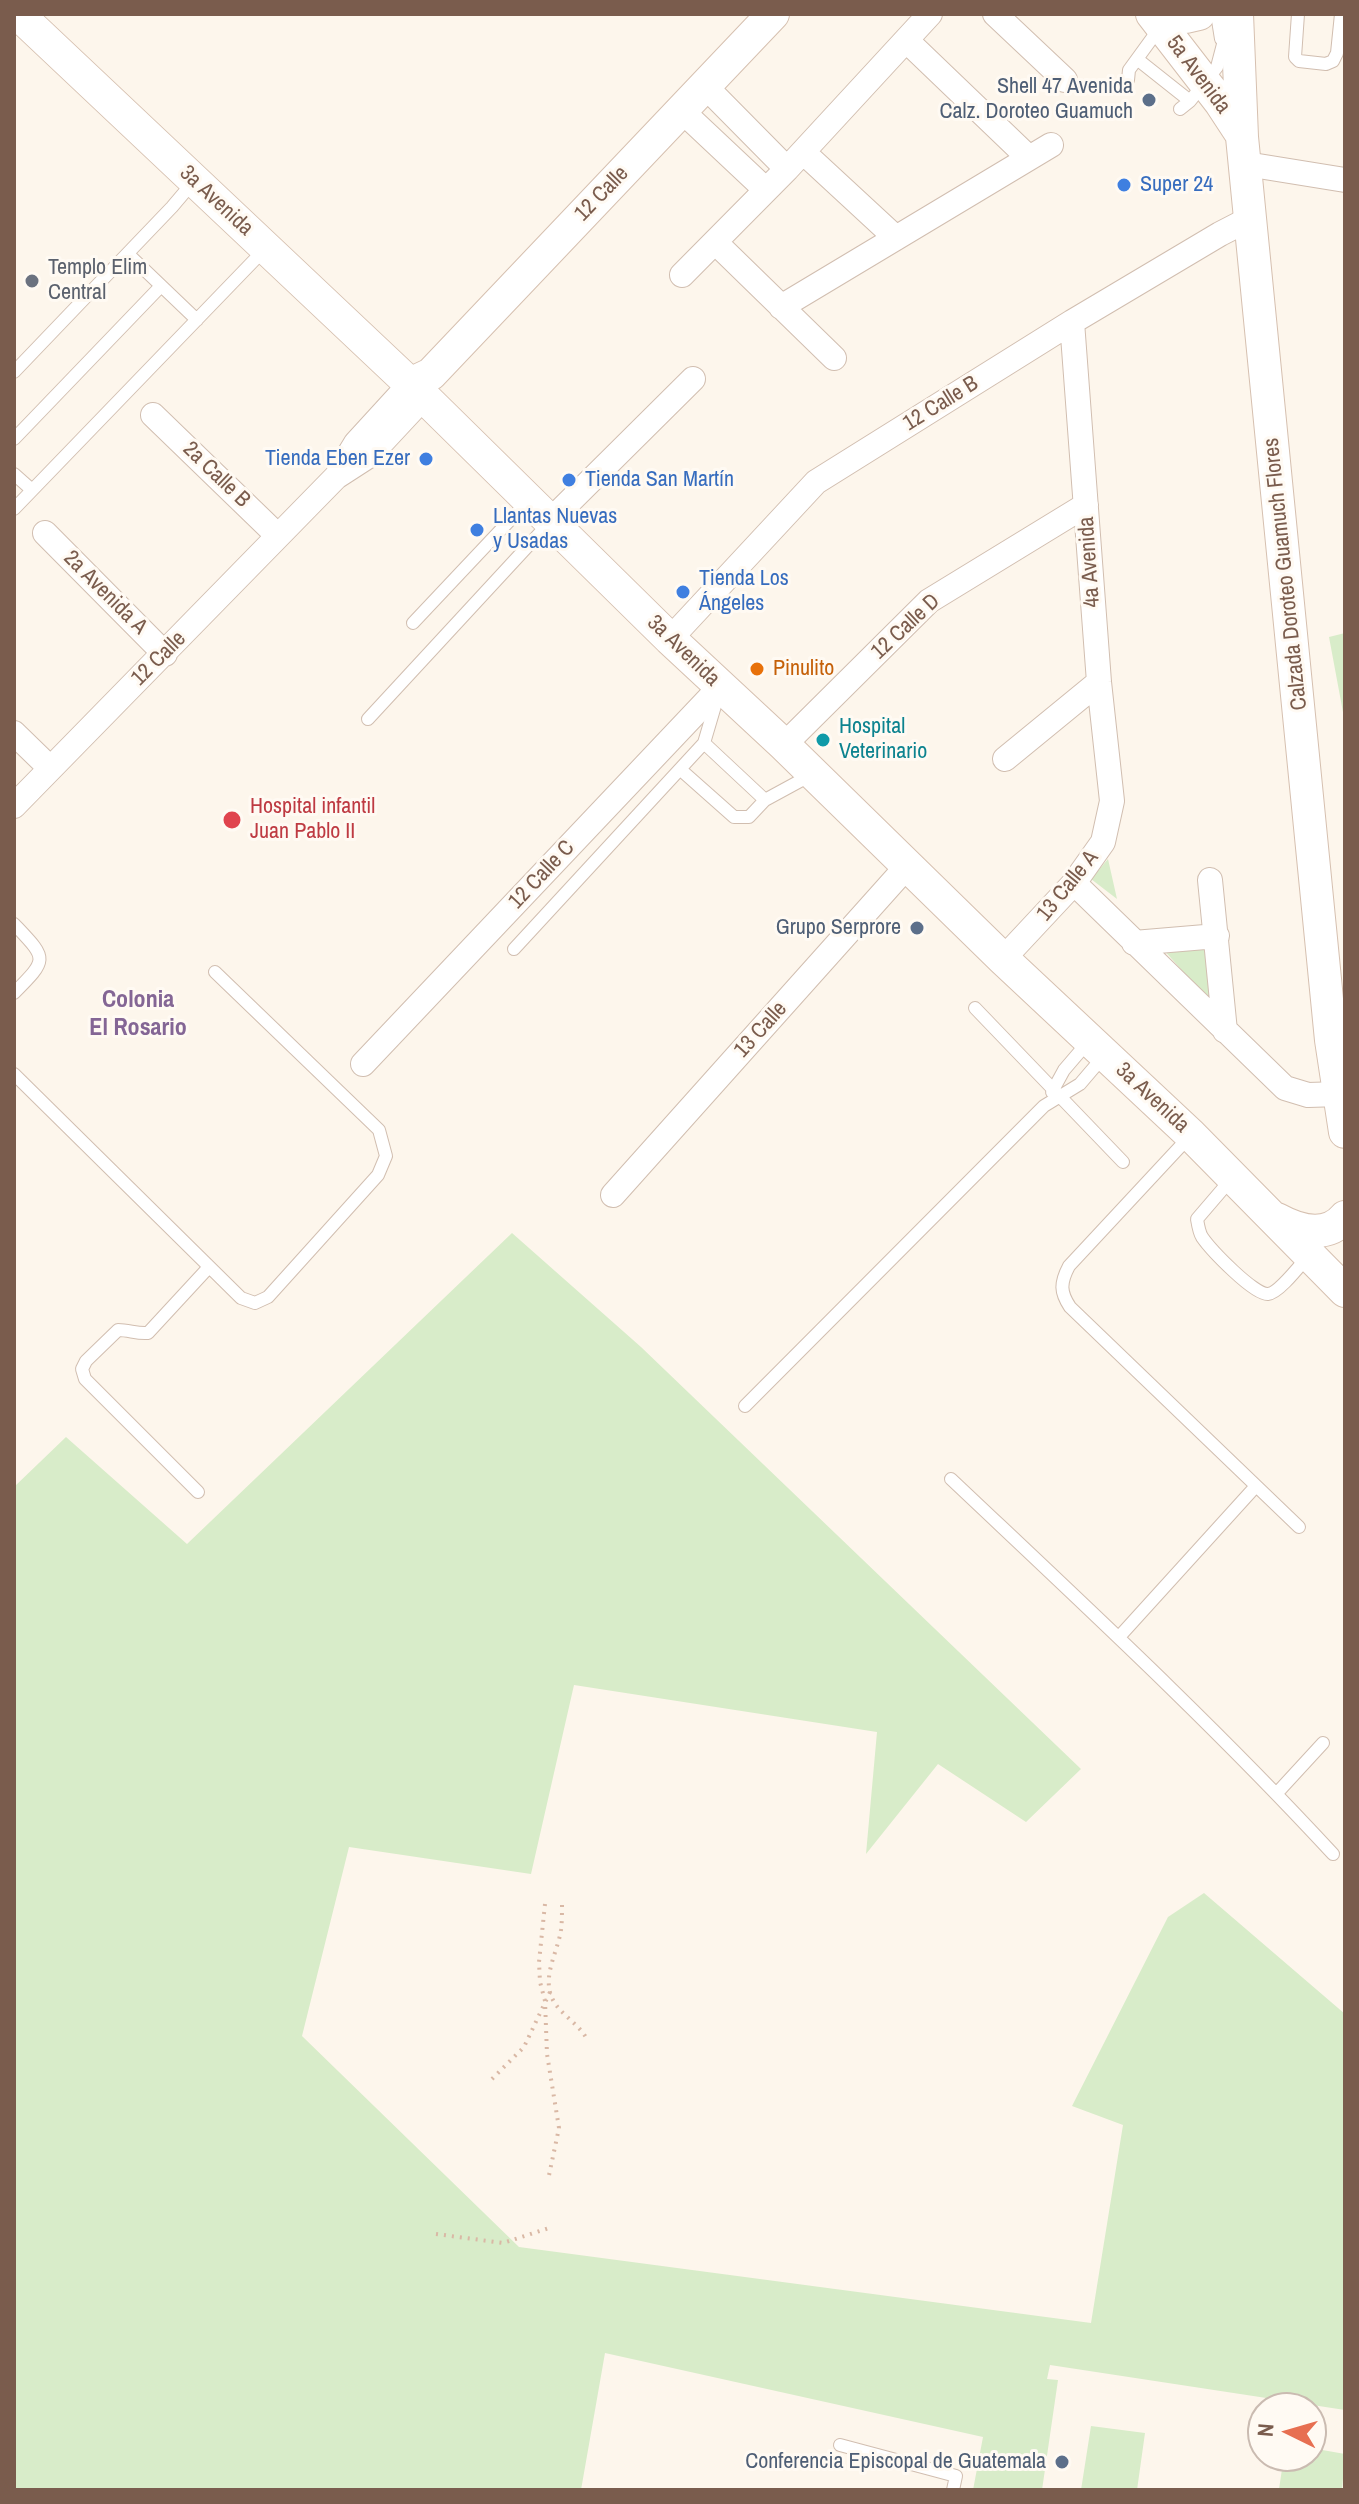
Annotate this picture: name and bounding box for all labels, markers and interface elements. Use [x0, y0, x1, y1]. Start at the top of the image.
street label: 5a Avenida [1160, 31, 1236, 119]
place label: Shell 47 Avenida Calz. Doroteo Guamuch [939, 74, 1133, 126]
marker: Shell 47 Avenida Calz. Doroteo Guamuch [1140, 91, 1158, 109]
street label: 3a Avenida [174, 160, 258, 242]
street label: 12 Calle [570, 161, 634, 227]
place label: Super 24 [1140, 172, 1213, 198]
marker: Super 24 [1115, 176, 1133, 194]
place label: Templo Elim Central [48, 255, 147, 306]
marker: Templo Elim Central [23, 272, 41, 290]
street label: 12 Calle B [899, 371, 983, 437]
street label: 2a Calle B [177, 437, 255, 513]
street label: Calzada Doroteo Guamuch Flores [1259, 437, 1313, 711]
place label: Tienda Eben Ezer [265, 446, 410, 472]
marker: Tienda Eben Ezer [417, 450, 435, 468]
place label: Tienda San Martín [585, 467, 734, 493]
marker: Tienda San Martín [560, 471, 578, 489]
place label: Llantas Nuevas y Usadas [493, 504, 617, 556]
street label: 4a Avenida [1074, 516, 1106, 608]
marker: Llantas Nuevas y Usadas [468, 521, 486, 539]
street label: 2a Avenida A [57, 545, 153, 641]
place label: Tienda Los Ángeles [699, 566, 789, 618]
marker: Tienda Los Ángeles [674, 583, 692, 601]
street label: 12 Calle D [866, 589, 946, 665]
street label: 3a Avenida [641, 610, 725, 692]
street label: 12 Calle [126, 626, 192, 692]
place label: Pinulito [773, 656, 834, 682]
marker: Pinulito [748, 660, 766, 678]
place label: Hospital Veterinario [839, 714, 927, 766]
marker: Hospital Veterinario [814, 731, 832, 749]
place label: Hospital infantil Juan Pablo II [250, 794, 375, 846]
marker: Hospital infantil Juan Pablo II [221, 809, 243, 831]
street label: 12 Calle C [504, 835, 580, 915]
street label: 13 Calle A [1032, 845, 1104, 927]
place label: Grupo Serprore [776, 915, 901, 941]
marker: Grupo Serprore [908, 919, 926, 937]
district label: Colonia El Rosario [89, 987, 187, 1043]
street label: 13 Calle [729, 997, 793, 1063]
street label: 3a Avenida [1110, 1057, 1194, 1139]
north arrow [1247, 2392, 1327, 2472]
text: N [1250, 2422, 1281, 2438]
place label: Conferencia Episcopal de Guatemala [745, 2449, 1046, 2475]
marker: Conferencia Episcopal de Guatemala [1053, 2453, 1071, 2471]

